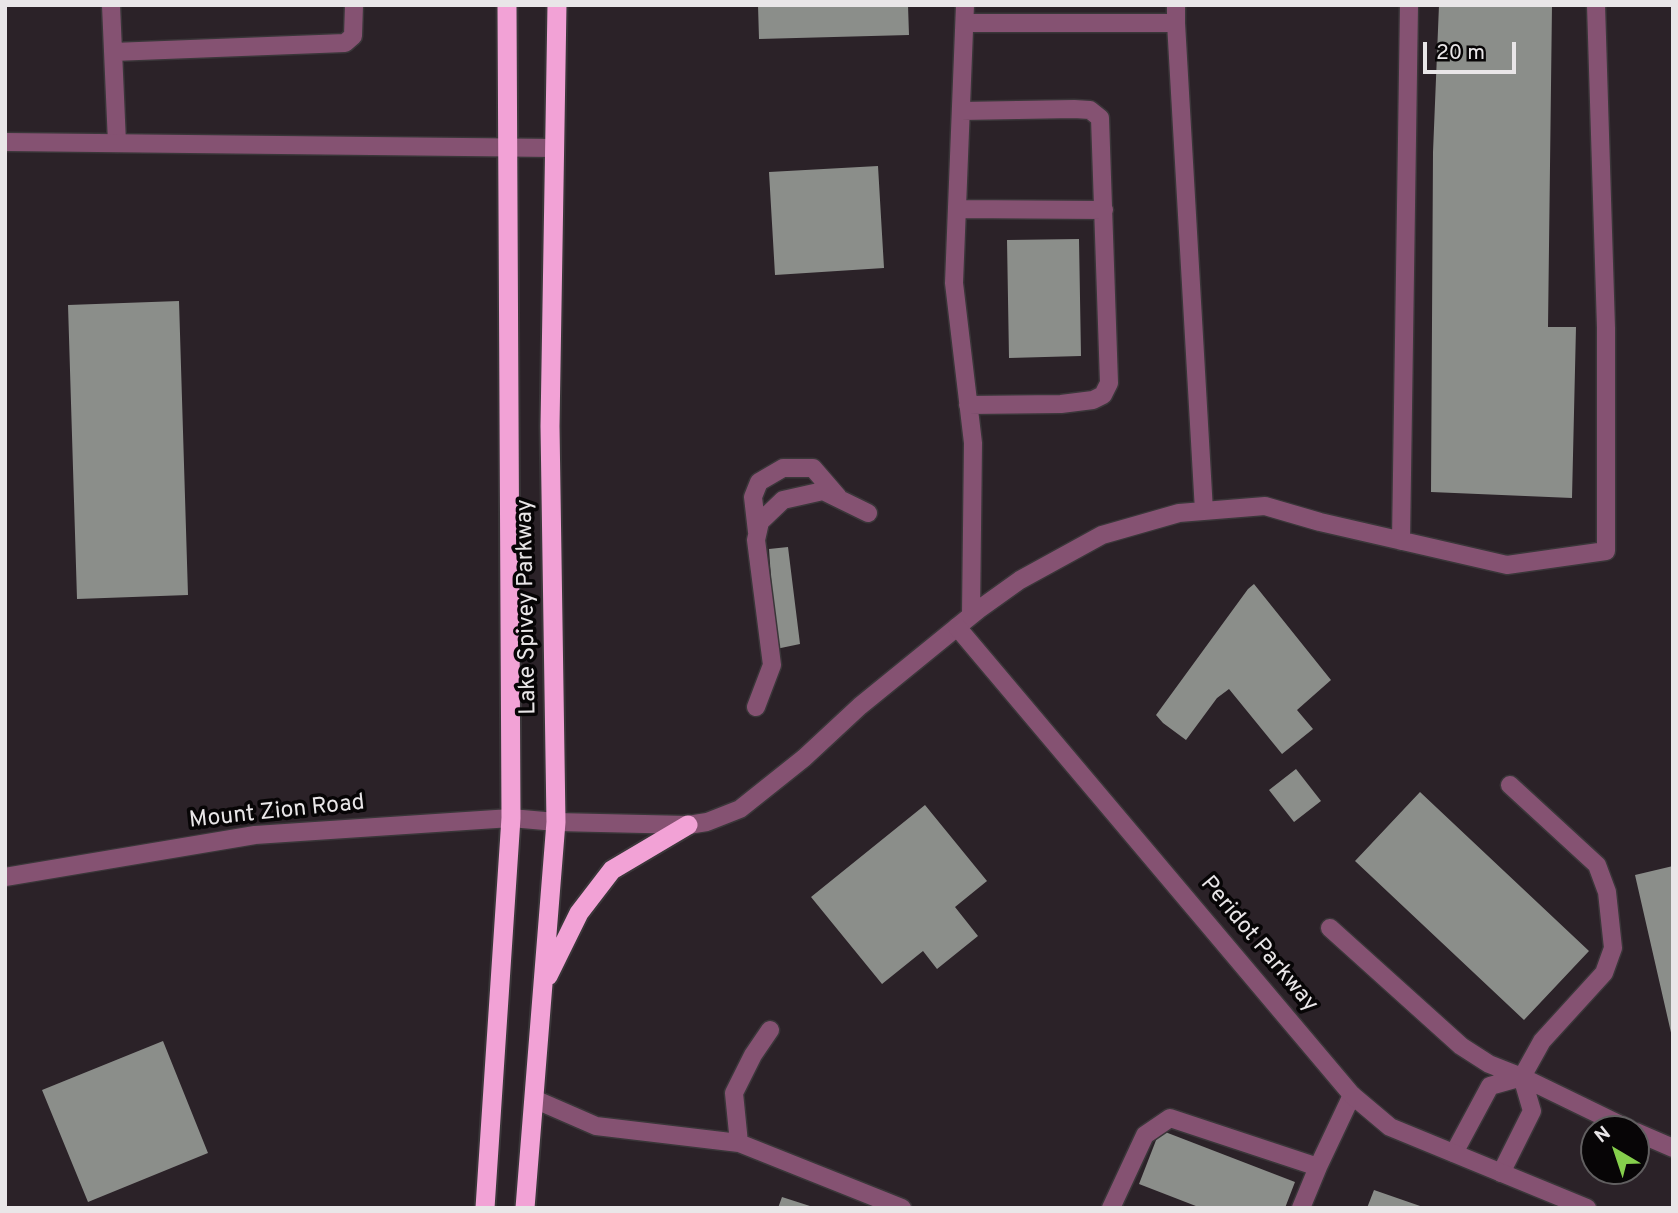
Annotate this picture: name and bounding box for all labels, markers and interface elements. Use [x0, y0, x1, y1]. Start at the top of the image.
scale bar [1426, 28, 1519, 72]
text: 20 m [1436, 40, 1485, 67]
street label: Lake Spivey Parkway [512, 499, 544, 715]
street label: Mount Zion Road [188, 790, 366, 836]
street label: Peridot Parkway [1193, 871, 1323, 1019]
north arrow [1580, 1115, 1650, 1185]
text: N [1590, 1122, 1616, 1149]

